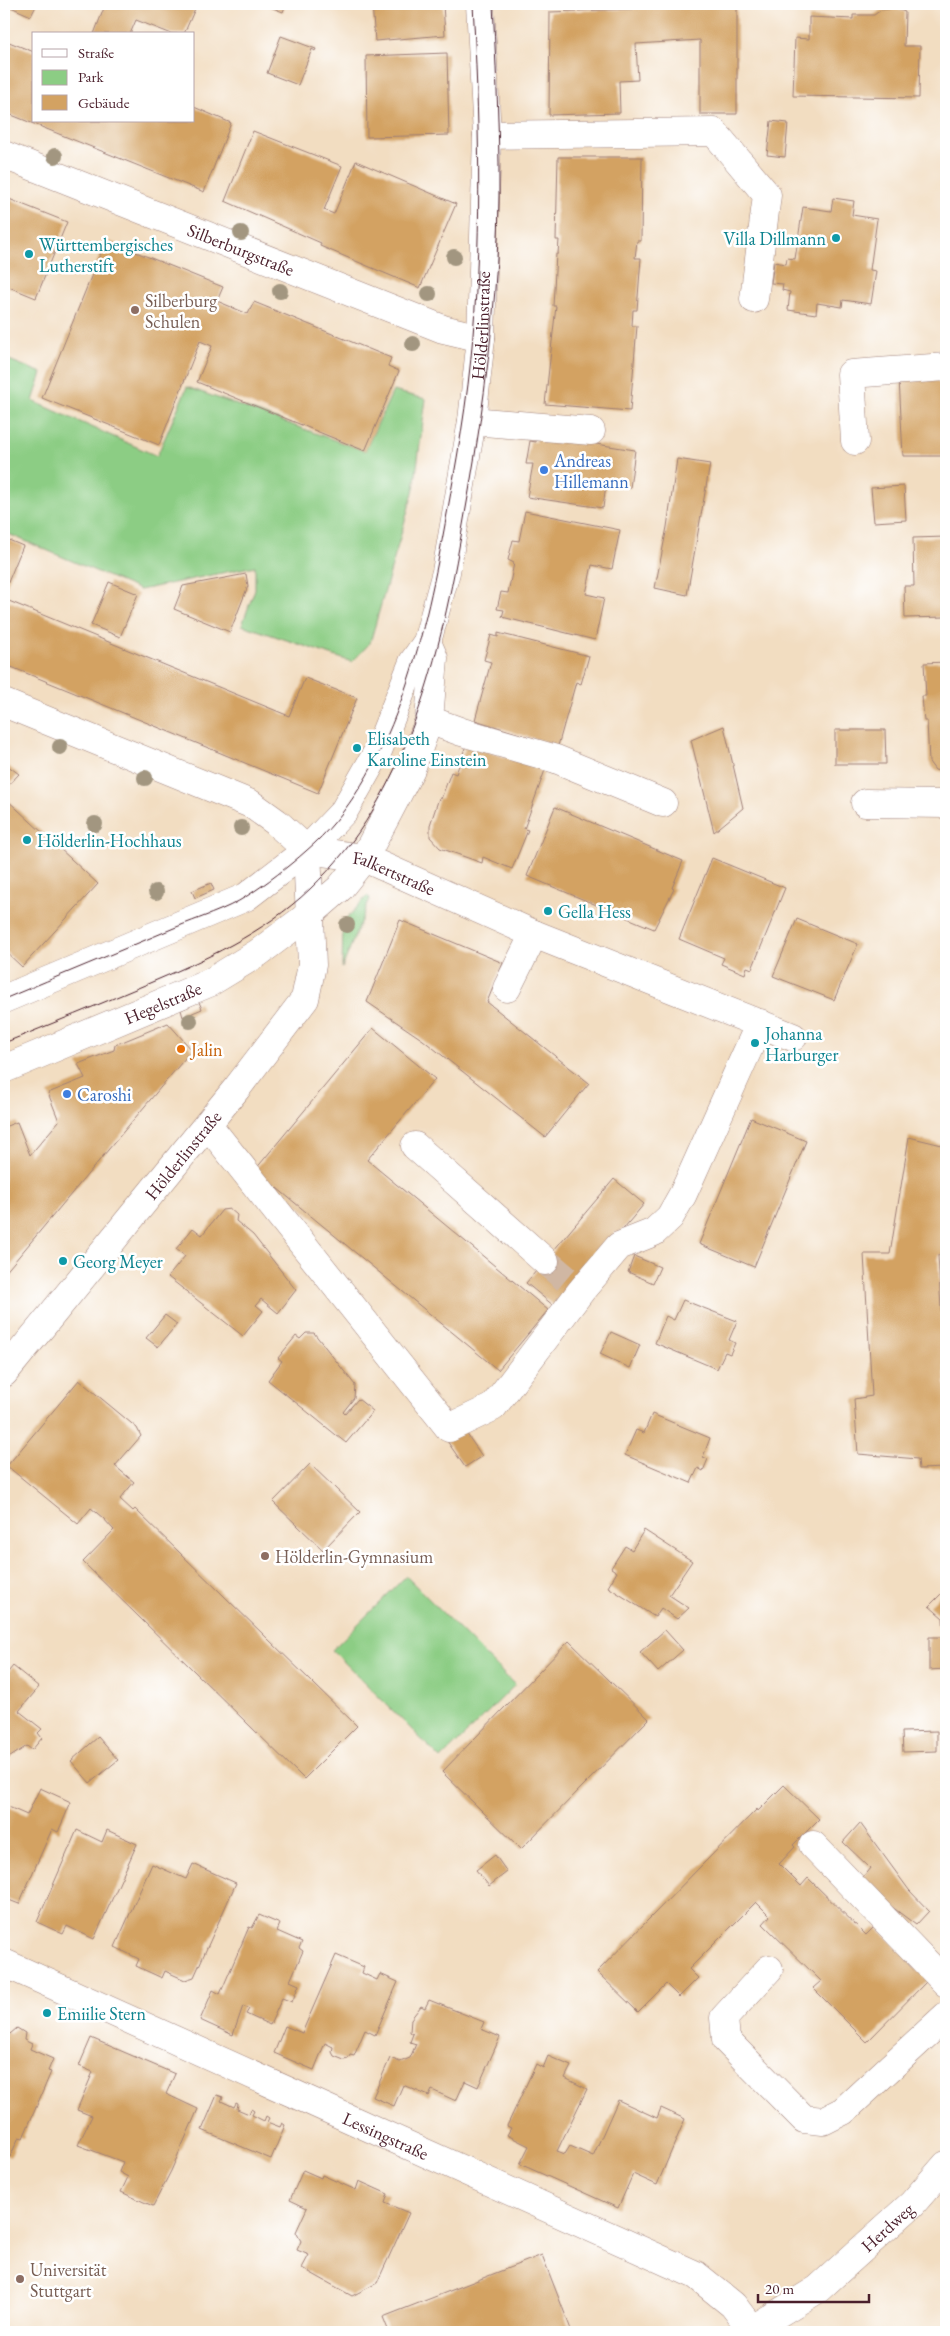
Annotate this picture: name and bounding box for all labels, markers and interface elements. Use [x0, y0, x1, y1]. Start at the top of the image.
legend [32, 32, 195, 122]
text: Straße [78, 43, 114, 62]
text: Park [78, 67, 105, 86]
text: Gebäude [78, 93, 130, 112]
street label: Silberburgstraße [184, 217, 298, 280]
place label: Villa Dillmann [724, 227, 826, 250]
marker: Villa Dillmann [830, 232, 842, 244]
place label: Württembergisches Lutherstift [39, 233, 173, 277]
marker: Württembergisches Lutherstift [23, 248, 35, 260]
street label: Hölderlinstraße [465, 271, 494, 381]
place label: Silberburg Schulen [145, 289, 217, 333]
marker: Silberburg Schulen [129, 304, 141, 316]
place label: Andreas Hillemann [553, 449, 629, 493]
marker: Andreas Hillemann [538, 464, 550, 476]
place label: Elisabeth Karoline Einstein [367, 727, 487, 771]
marker: Elisabeth Karoline Einstein [351, 742, 363, 754]
place label: Hölderlin-Hochhaus [37, 829, 182, 852]
marker: Hölderlin-Hochhaus [21, 834, 33, 846]
street label: Falkertstraße [351, 845, 439, 900]
place label: Gella Hess [558, 900, 631, 923]
marker: Gella Hess [542, 905, 554, 917]
street label: Hegelstraße [121, 976, 205, 1029]
place label: Johanna Harburger [763, 1022, 838, 1066]
marker: Johanna Harburger [749, 1037, 761, 1049]
place label: Jalin [189, 1038, 223, 1061]
marker: Jalin [175, 1043, 187, 1055]
place label: Caroshi [77, 1083, 132, 1106]
marker: Caroshi [61, 1088, 73, 1100]
street label: Hölderlinstraße [139, 1105, 226, 1204]
place label: Georg Meyer [73, 1250, 163, 1273]
marker: Georg Meyer [57, 1255, 69, 1267]
place label: Hölderlin-Gymnasium [275, 1545, 433, 1568]
marker: Hölderlin-Gymnasium [259, 1550, 271, 1562]
place label: Emiilie Stern [57, 2002, 146, 2025]
marker: Emiilie Stern [41, 2007, 53, 2019]
street label: Lessingstraße [339, 2106, 433, 2165]
street label: Herdweg [856, 2197, 918, 2257]
place label: Universität Stuttgart [30, 2258, 107, 2302]
scale bar [758, 2271, 869, 2303]
marker: Universität Stuttgart [14, 2273, 26, 2285]
text: 20 m [765, 2279, 794, 2298]

